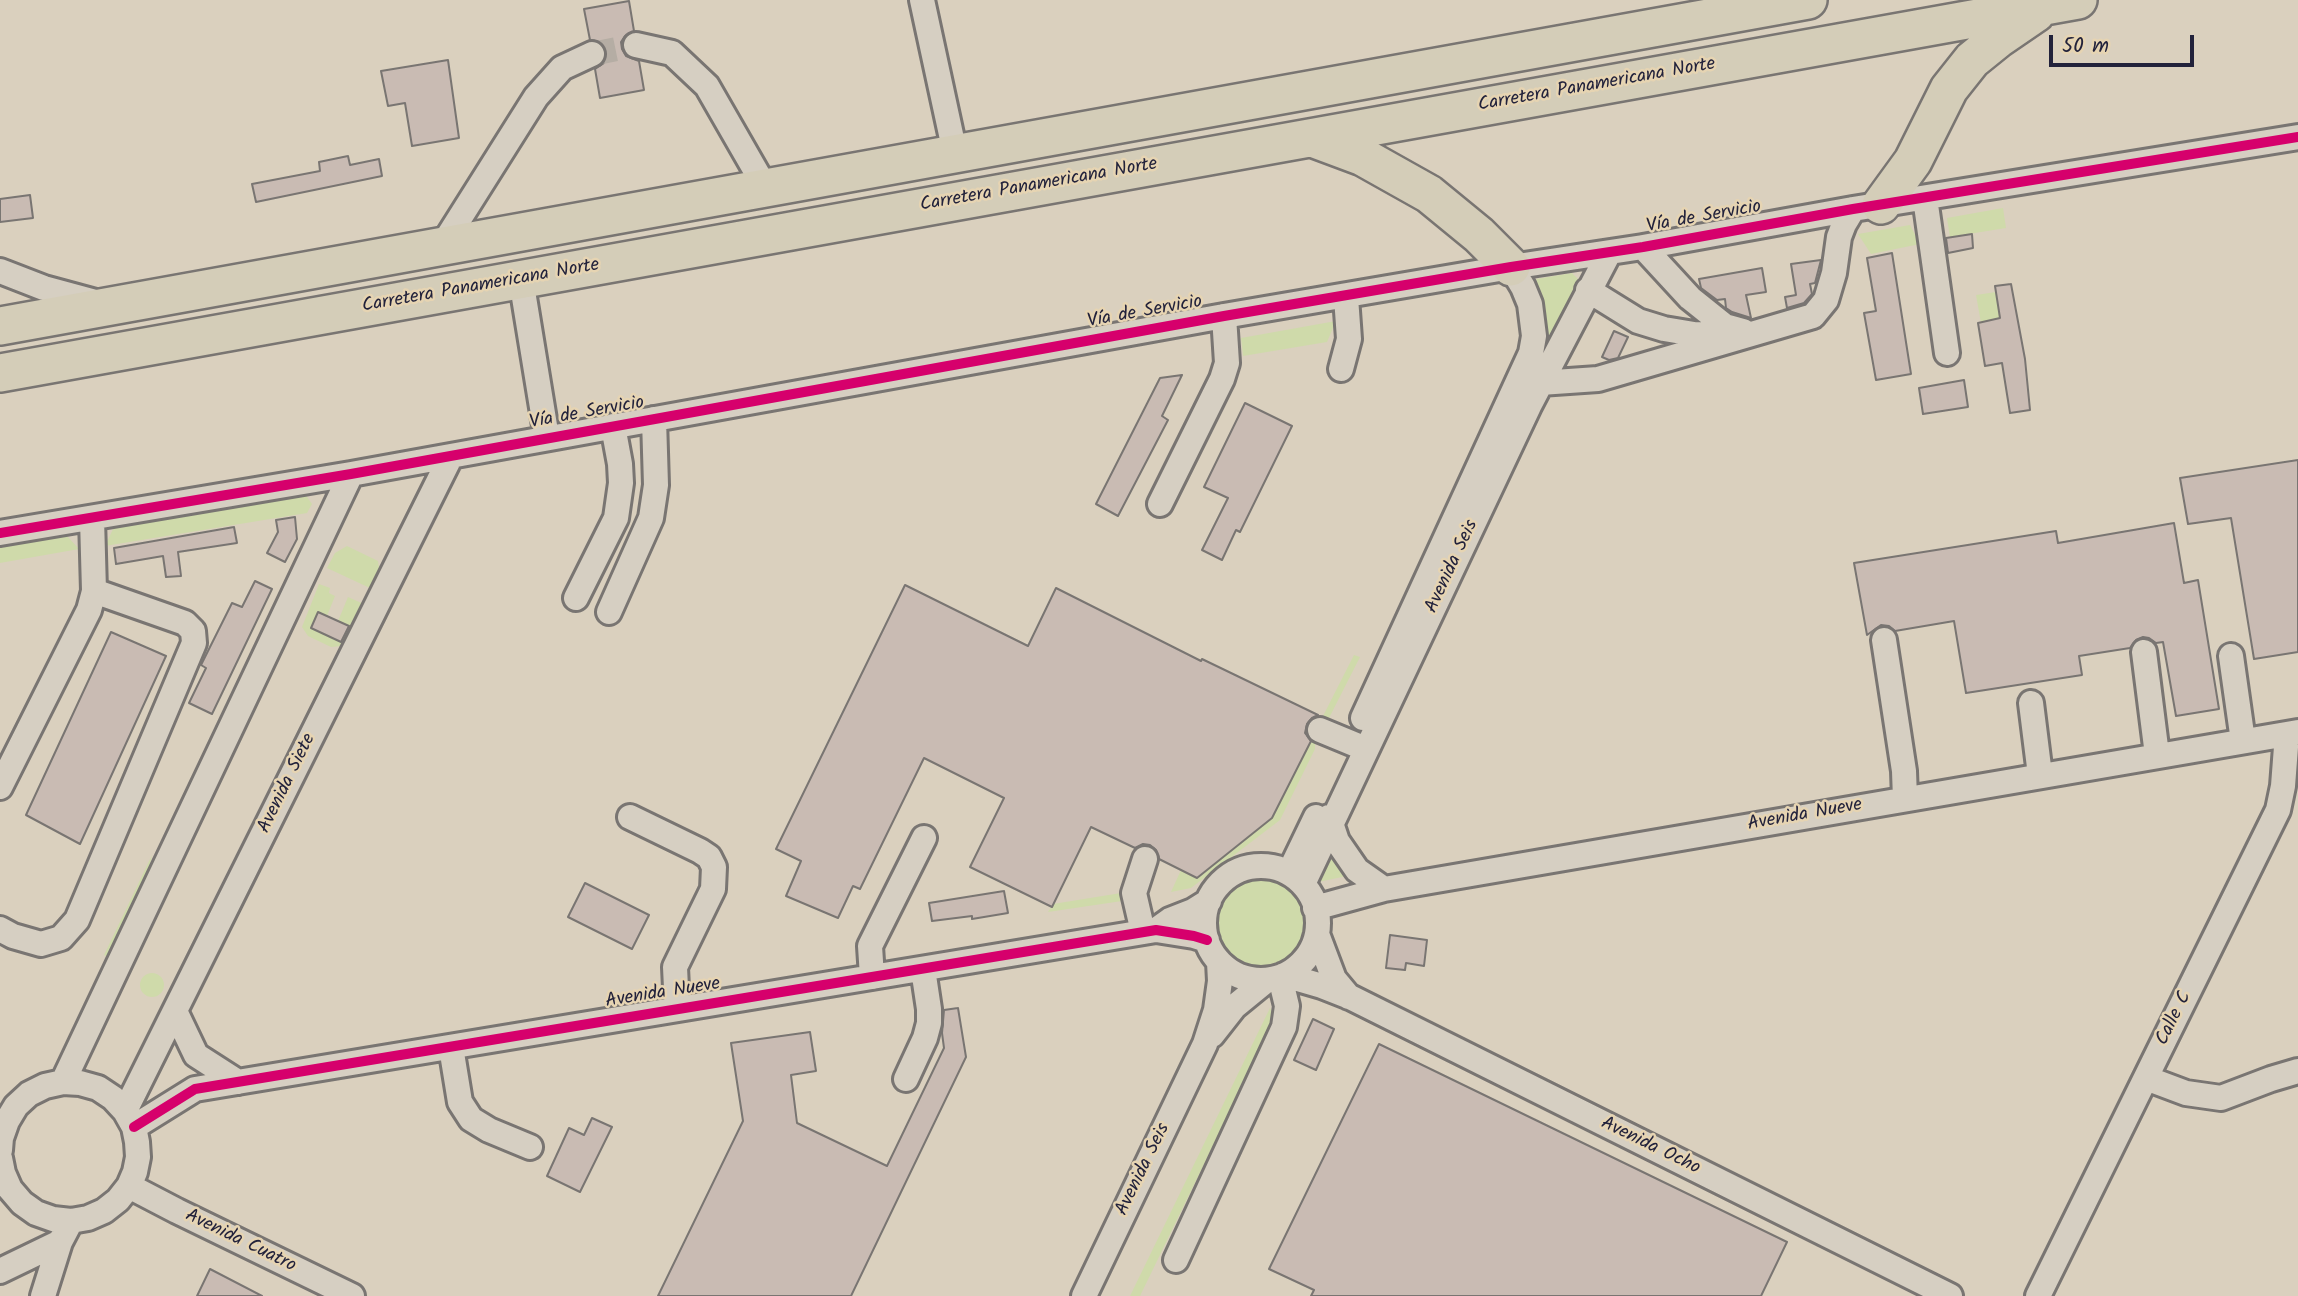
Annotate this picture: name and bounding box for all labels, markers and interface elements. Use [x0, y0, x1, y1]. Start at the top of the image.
scale bar [2053, 21, 2198, 65]
text: 50 m [2062, 30, 2109, 63]
street label: Carretera Panamericana Norte [1477, 54, 1717, 118]
street label: Carretera Panamericana Norte [919, 154, 1159, 218]
street label: Vía de Servicio [1645, 197, 1763, 239]
street label: Carretera Panamericana Norte [361, 255, 601, 319]
street label: Vía de Servicio [1086, 292, 1204, 334]
street label: Vía de Servicio [528, 393, 646, 435]
street label: Avenida Seis [1422, 517, 1484, 617]
street label: Avenida Siete [254, 731, 322, 837]
street label: Avenida Nueve [1746, 795, 1864, 837]
street label: Avenida Nueve [604, 974, 722, 1014]
street label: Calle C [2152, 988, 2198, 1050]
street label: Avenida Ocho [1597, 1113, 1703, 1181]
street label: Avenida Seis [1112, 1120, 1176, 1220]
street label: Avenida Cuatro [181, 1205, 299, 1279]

